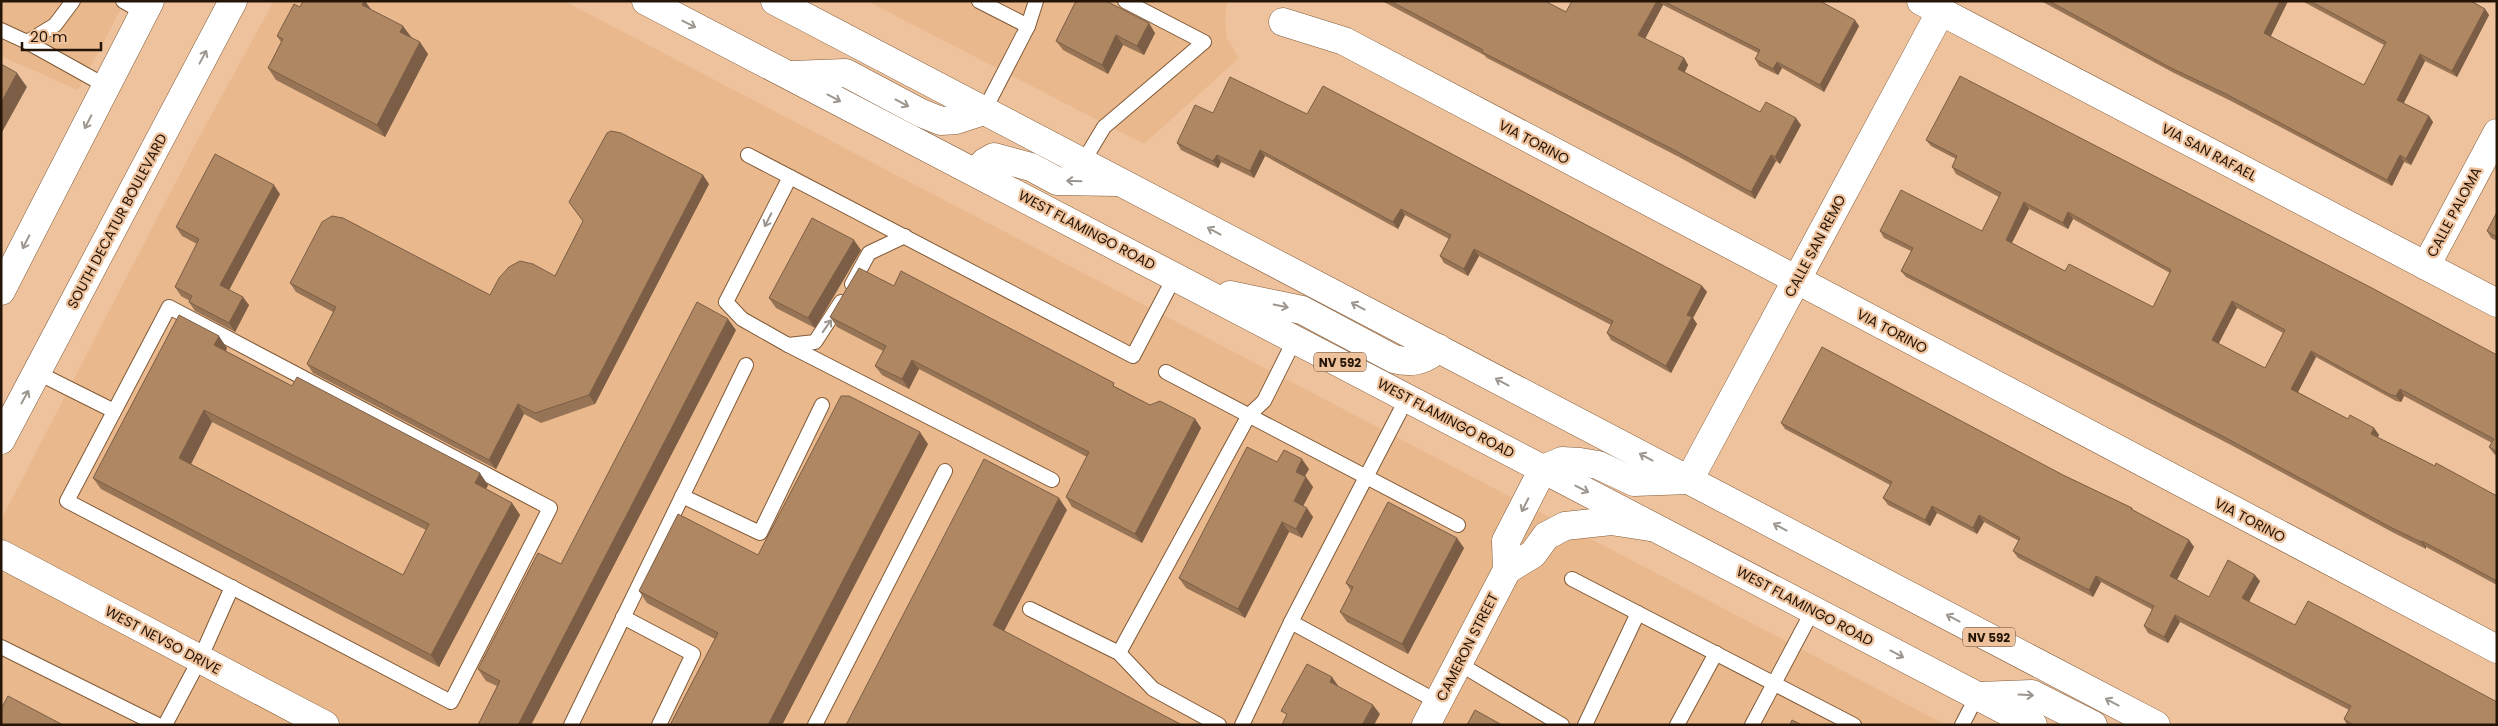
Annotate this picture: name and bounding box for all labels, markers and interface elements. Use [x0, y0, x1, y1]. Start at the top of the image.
scale bar [22, 20, 101, 52]
one-way arrow [681, 20, 696, 29]
text: 20 m [30, 26, 68, 47]
one-way arrow [199, 50, 208, 65]
one-way arrow [826, 93, 841, 103]
one-way arrow [894, 99, 909, 108]
one-way arrow [83, 114, 92, 129]
street label: VIA TORINO [1495, 115, 1573, 169]
street label: VIA SAN RAFAEL [2158, 119, 2260, 185]
street label: SOUTH DECATUR BOULEVARD [62, 130, 172, 312]
street label: CALLE PALOMA [2422, 163, 2486, 261]
one-way arrow [1066, 176, 1082, 186]
street label: WEST FLAMINGO ROAD [1015, 185, 1159, 275]
street label: CALLE SAN REMO [1780, 191, 1850, 301]
one-way arrow [763, 213, 773, 228]
one-way arrow [1207, 226, 1222, 235]
one-way arrow [21, 235, 31, 250]
one-way arrow [1273, 301, 1289, 311]
one-way arrow [1351, 301, 1366, 310]
street label: VIA TORINO [1853, 304, 1931, 358]
one-way arrow [822, 320, 832, 334]
road number: NV 592 [1314, 352, 1366, 372]
street label: WEST FLAMINGO ROAD [1374, 373, 1518, 463]
one-way arrow [1495, 377, 1510, 386]
one-way arrow [20, 391, 30, 405]
one-way arrow [1639, 452, 1654, 461]
one-way arrow [1575, 484, 1590, 494]
street label: VIA TORINO [2211, 493, 2289, 547]
one-way arrow [1520, 497, 1529, 512]
one-way arrow [1773, 522, 1788, 531]
street label: WEST FLAMINGO ROAD [1733, 561, 1877, 651]
street label: CAMERON STREET [1431, 589, 1503, 704]
street label: WEST NEVSO DRIVE [102, 601, 224, 679]
one-way arrow [1946, 613, 1961, 622]
road number: NV 592 [1963, 628, 2015, 646]
one-way arrow [1889, 650, 1904, 659]
one-way arrow [2018, 691, 2034, 700]
one-way arrow [2105, 697, 2120, 707]

